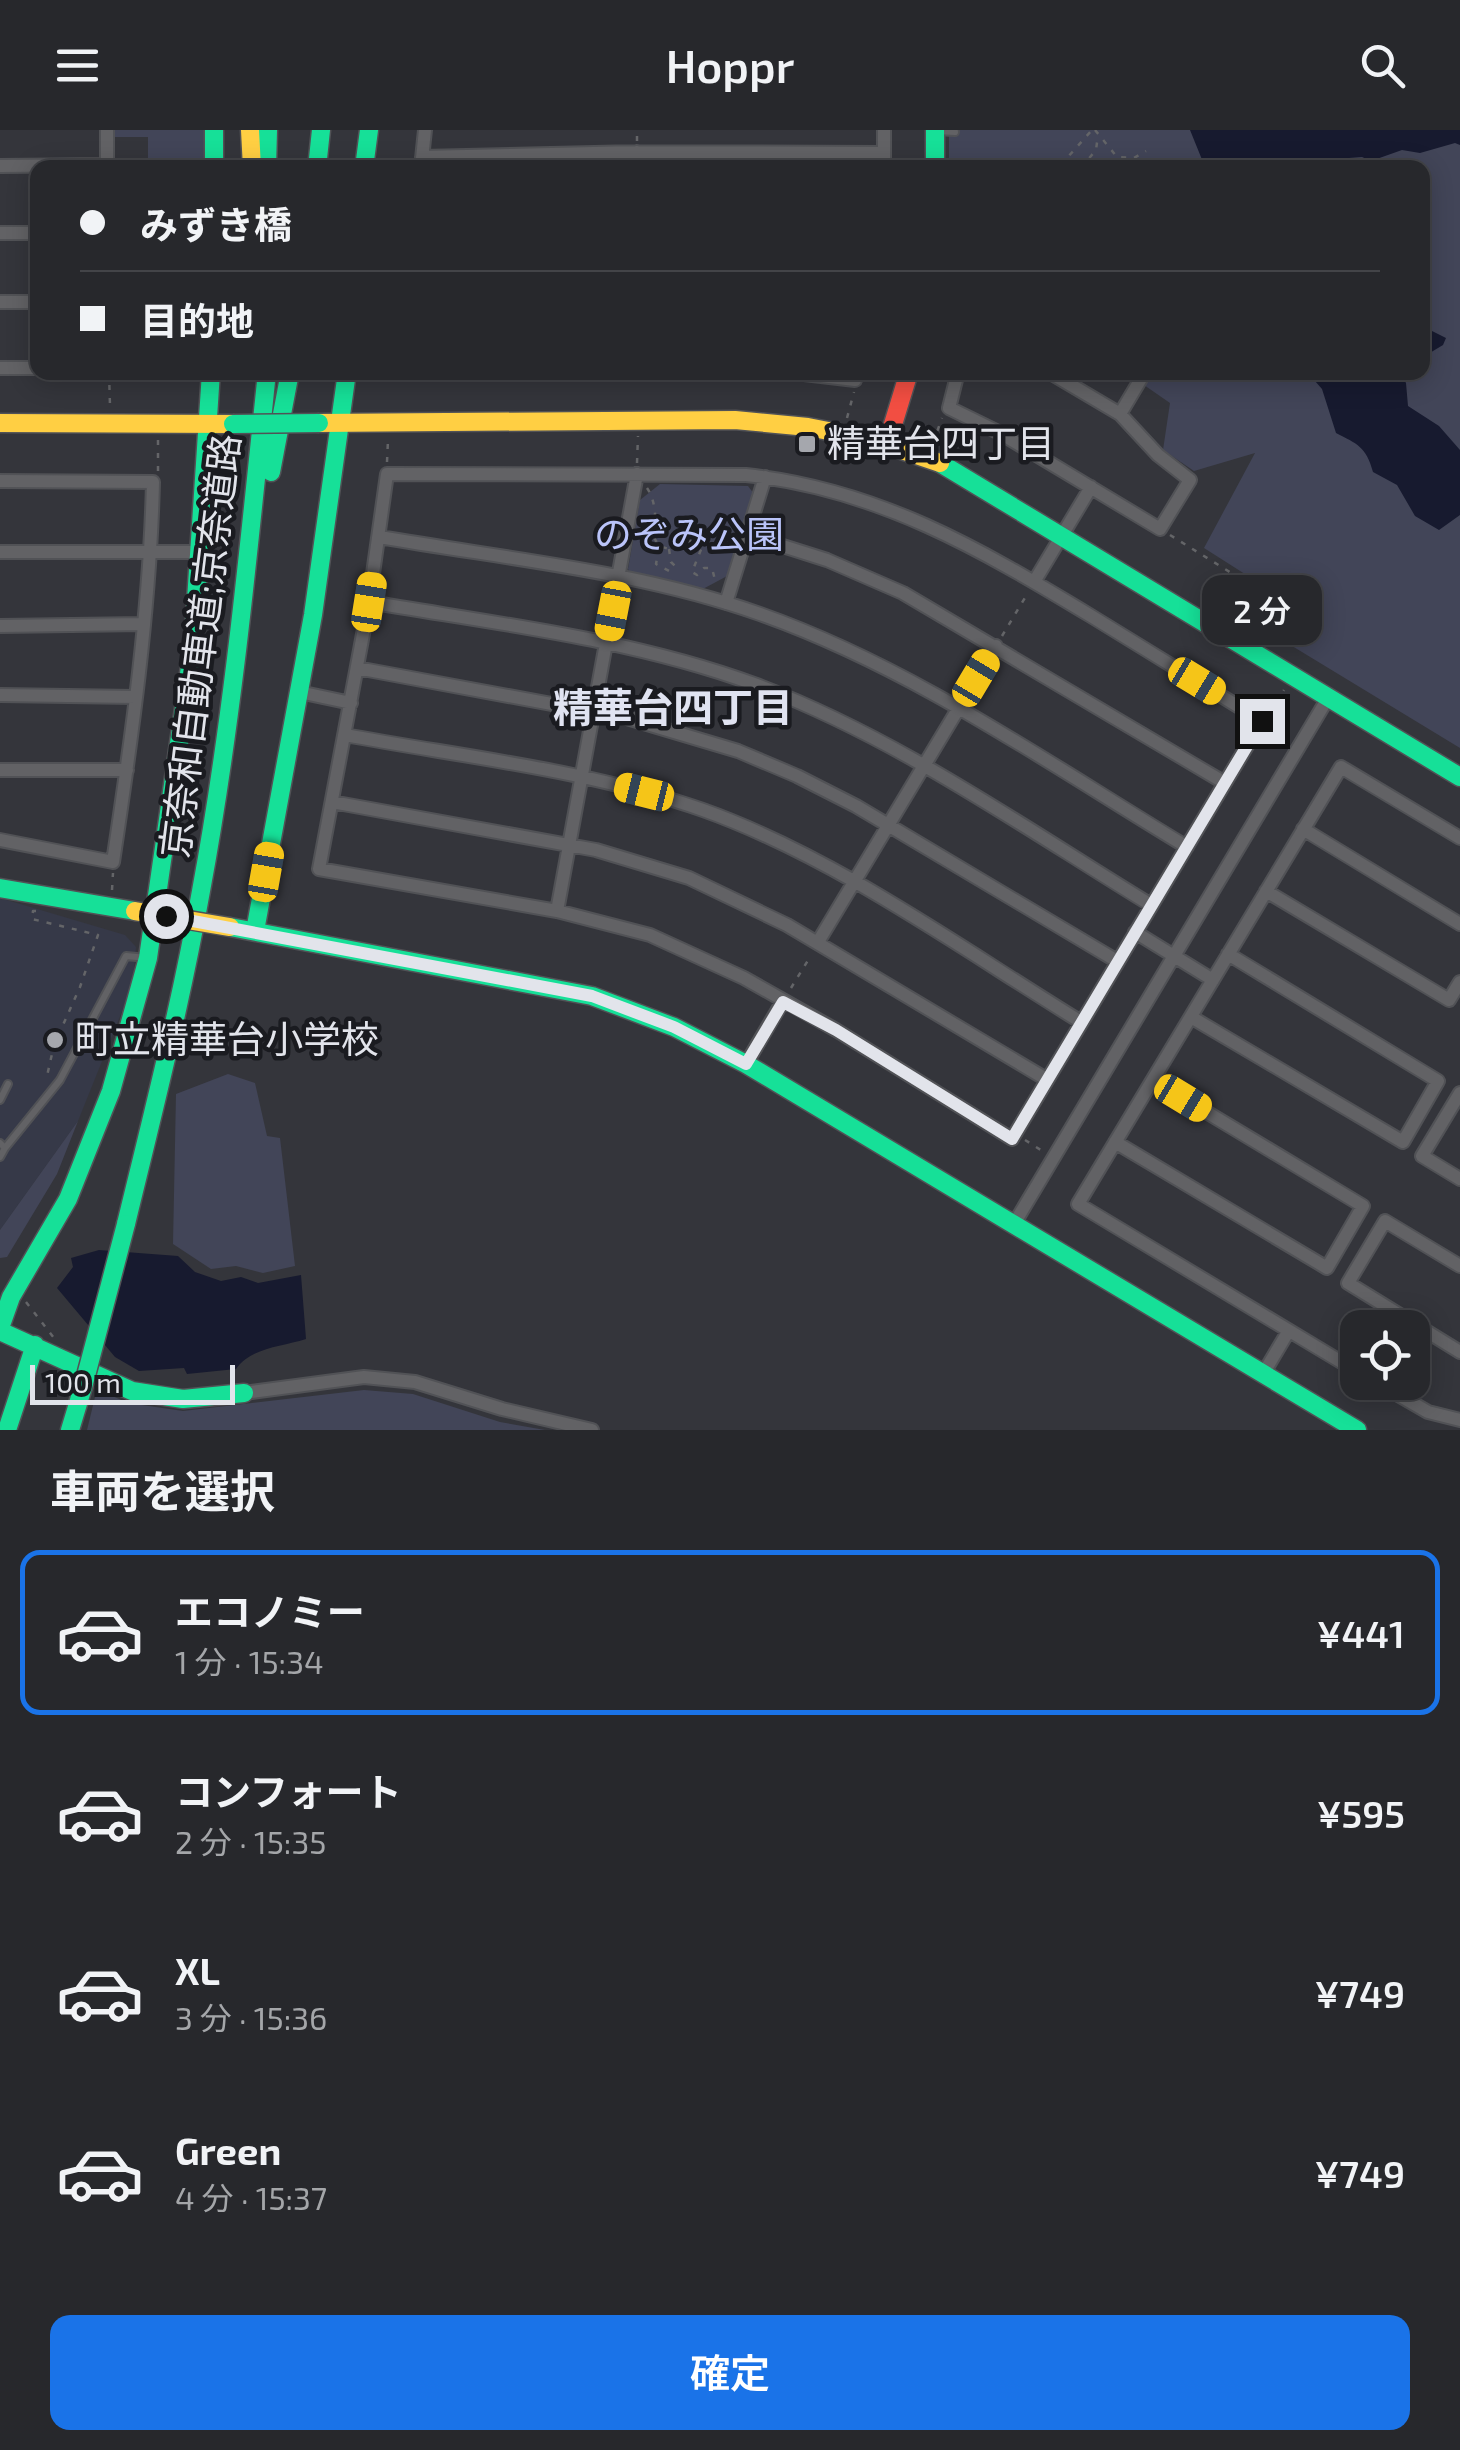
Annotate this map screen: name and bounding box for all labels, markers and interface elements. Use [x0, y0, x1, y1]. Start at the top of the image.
icon: menu [50, 38, 105, 93]
text: Hoppr [666, 38, 794, 92]
icon: search [1355, 38, 1410, 93]
text: みずき橋 [140, 201, 292, 247]
text: 目的地 [140, 297, 254, 343]
place label: 精華台四丁目 [827, 419, 1055, 465]
street label: 京奈和自動車道;京奈道路 [150, 431, 248, 860]
marker: 精華台四丁目 [796, 433, 818, 455]
park label: のぞみ公園 [594, 510, 784, 556]
car [349, 570, 389, 634]
callout: 2 分 [1202, 576, 1322, 646]
car [593, 579, 633, 643]
text: 2 分 [1233, 591, 1291, 629]
car [948, 645, 1004, 711]
car [1164, 653, 1230, 709]
district label: 精華台四丁目 [553, 682, 793, 730]
route end [1240, 699, 1285, 744]
car [611, 770, 677, 814]
car [246, 840, 286, 904]
route start [144, 894, 189, 939]
place label: 町立精華台小学校 [75, 1015, 379, 1061]
marker: 町立精華台小学校 [44, 1029, 66, 1051]
car [1150, 1070, 1216, 1126]
map controls [1340, 1310, 1430, 1400]
button: locate [1340, 1310, 1430, 1400]
scale bar [30, 1360, 235, 1404]
text: 100 m [45, 1365, 121, 1399]
text: 車両を選択 [50, 1463, 275, 1517]
icon: car [55, 1588, 145, 1678]
text: エコノミー [175, 1588, 365, 1634]
text: ¥441 [1317, 1610, 1405, 1656]
text: 1 分 · 15:34 [175, 1642, 324, 1680]
icon: car [55, 1768, 145, 1858]
text: コンフォート [175, 1768, 402, 1814]
text: ¥595 [1317, 1790, 1405, 1836]
text: 2 分 · 15:35 [175, 1822, 326, 1860]
text: XL [175, 1947, 220, 1993]
icon: car [55, 1948, 145, 2038]
text: ¥749 [1315, 1970, 1405, 2016]
text: 3 分 · 15:36 [175, 1998, 327, 2036]
text: Green [175, 2127, 281, 2173]
icon: car [55, 2128, 145, 2218]
text: ¥749 [1315, 2150, 1405, 2196]
text: 4 分 · 15:37 [175, 2178, 327, 2216]
button: 確定 [50, 2315, 1410, 2430]

